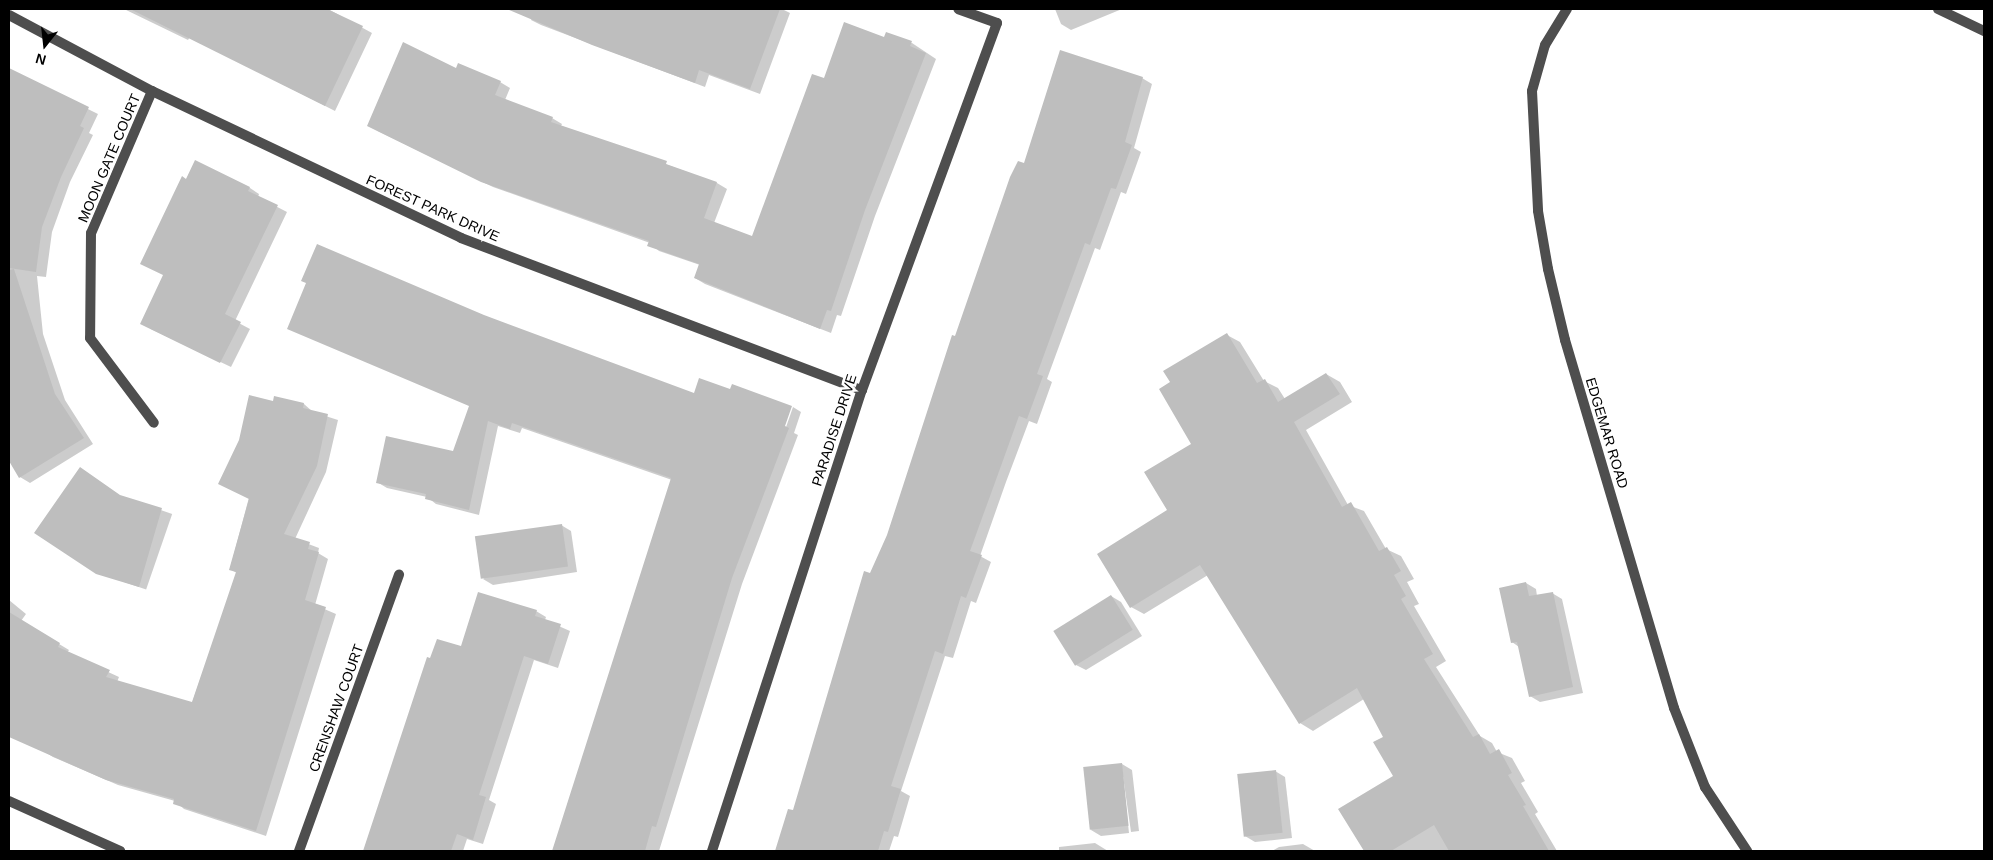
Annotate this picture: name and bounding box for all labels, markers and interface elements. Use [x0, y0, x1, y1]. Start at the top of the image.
north arrow [20, 20, 70, 70]
text: N [34, 50, 48, 69]
street label: MOON GATE COURT [74, 91, 144, 225]
street label: FOREST PARK DRIVE [364, 171, 502, 245]
street label: PARADISE DRIVE [808, 372, 860, 488]
street label: EDGEMAR ROAD [1582, 375, 1632, 491]
street label: CRENSHAW COURT [305, 642, 367, 774]

